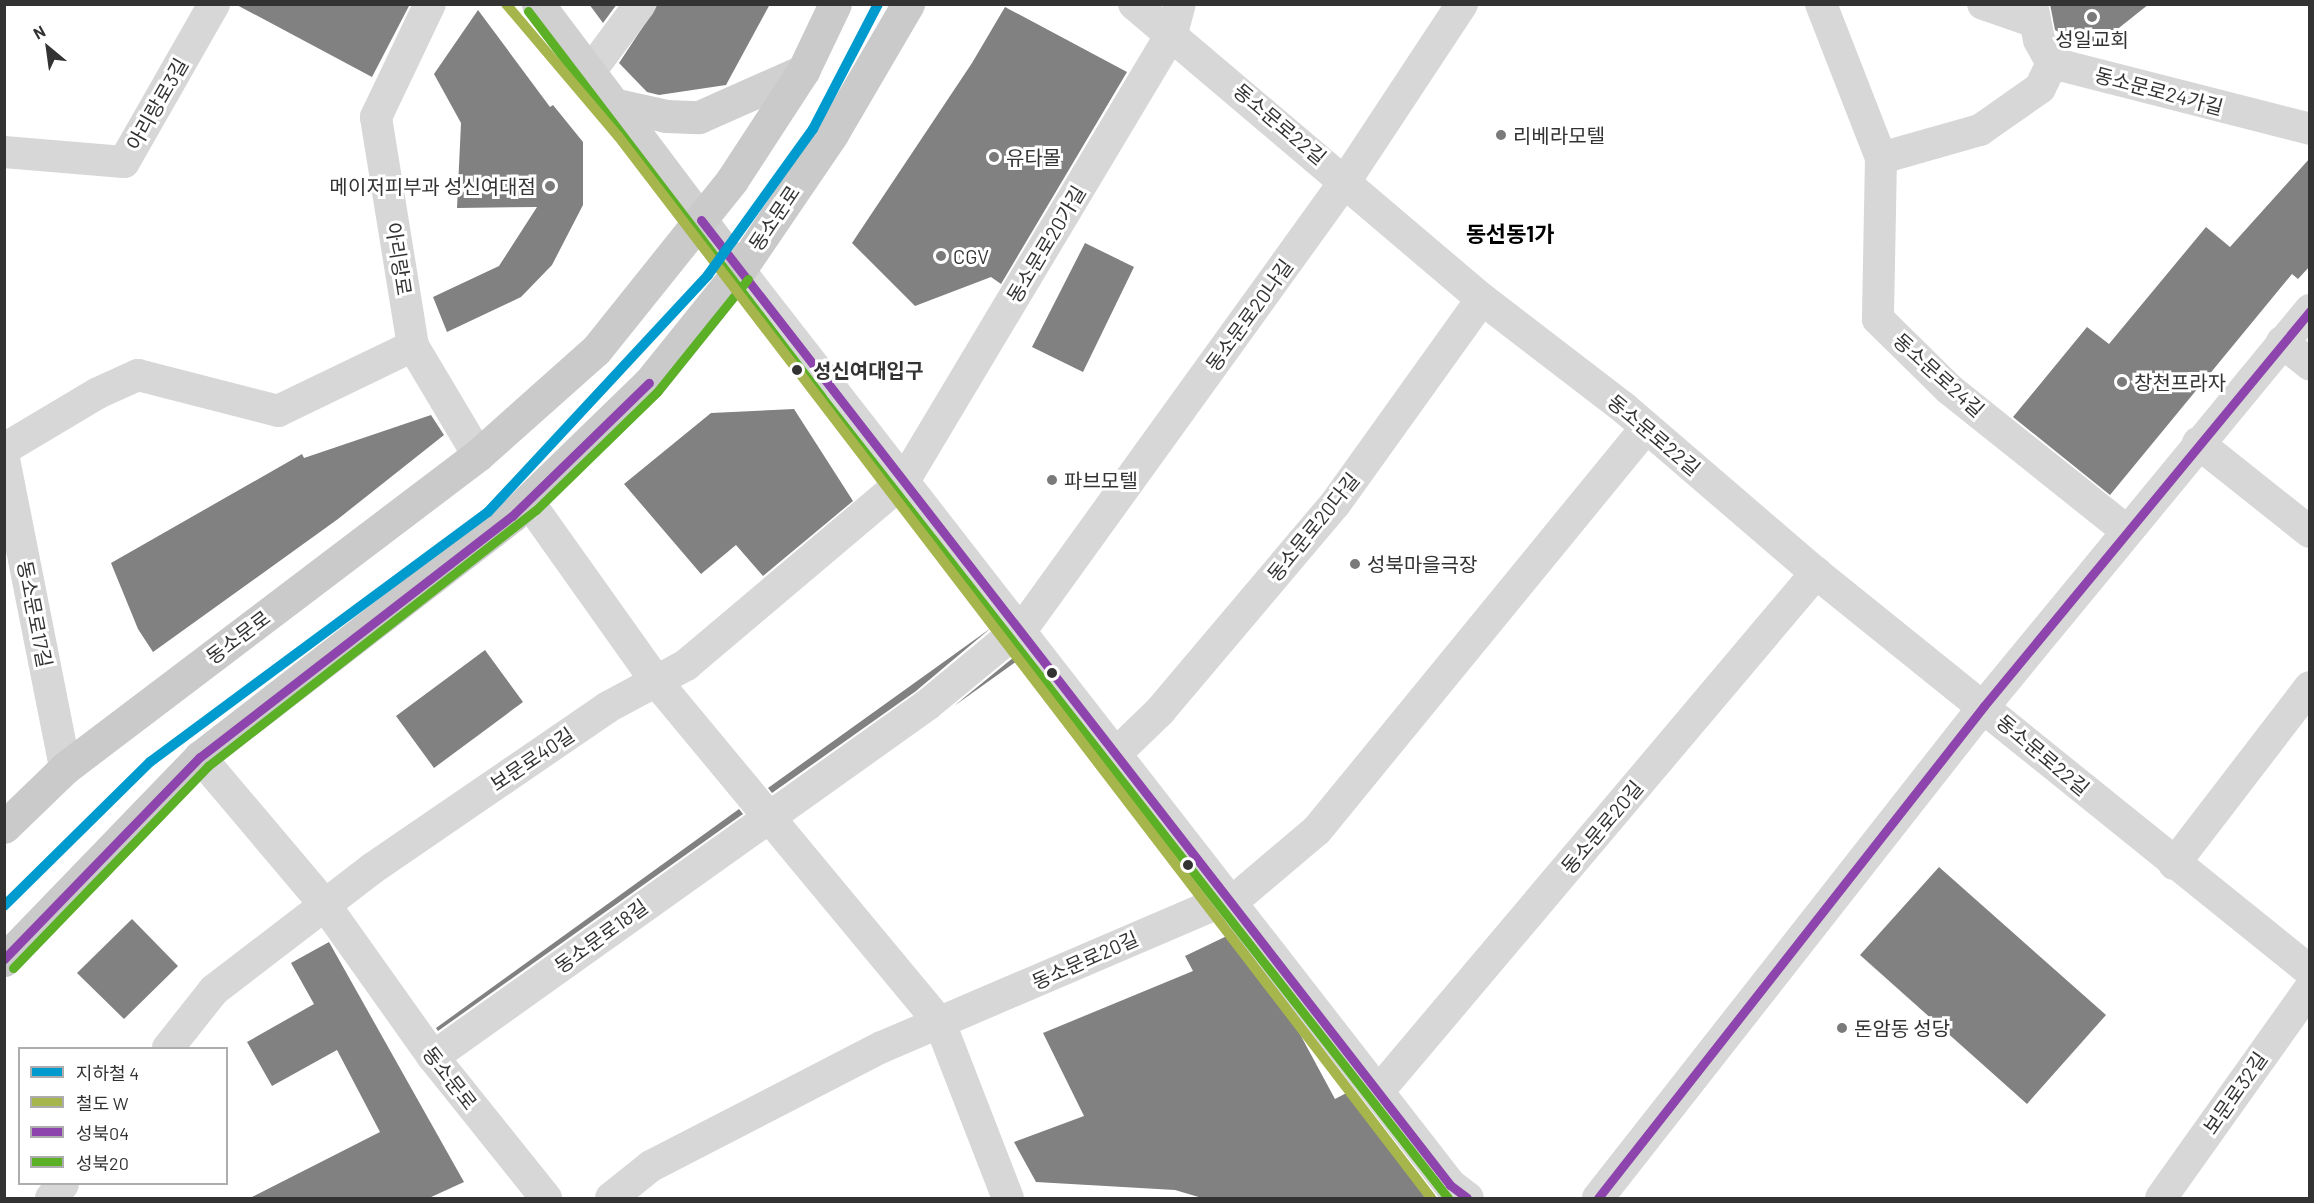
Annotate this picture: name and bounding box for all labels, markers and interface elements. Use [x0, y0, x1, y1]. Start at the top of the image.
marker: 성일교회 [2085, 10, 2099, 24]
north arrow [18, 18, 78, 78]
text: N [30, 21, 48, 43]
place label: 성일교회 [2055, 27, 2129, 51]
street label: 아리랑로3길 [121, 54, 193, 154]
street label: 동소문로24가길 [2092, 62, 2226, 120]
street label: 동소문로22길 [1229, 78, 1331, 170]
place label: 리베라모텔 [1513, 123, 1605, 147]
marker: 리베라모텔 [1494, 128, 1508, 142]
place label: 유타몰 [1006, 145, 1061, 169]
marker: 유타몰 [987, 150, 1001, 164]
place label: 메이저피부과 성신여대점 [330, 174, 536, 198]
marker: 메이저피부과 성신여대점 [541, 177, 559, 195]
street label: 동소문로 [743, 181, 805, 255]
street label: 동소문로20가길 [1002, 181, 1090, 307]
street label: 아리랑로 [381, 221, 417, 297]
district label: 동선동1가 [1466, 221, 1554, 247]
place label: CGV [953, 244, 989, 268]
marker: CGV [934, 249, 948, 263]
street label: 동소문로20나길 [1200, 254, 1298, 376]
street label: 동소문로24길 [1889, 328, 1989, 422]
place label: 성신여대입구 [813, 358, 923, 382]
marker: 성신여대입구 [786, 359, 808, 381]
place label: 창천프라자 [2134, 370, 2226, 394]
marker: 창천프라자 [2115, 375, 2129, 389]
street label: 동소문로22길 [1603, 389, 1705, 481]
place label: 파브모텔 [1064, 468, 1138, 492]
street label: 동소문로20다길 [1262, 468, 1364, 586]
marker: 파브모텔 [1045, 473, 1059, 487]
place label: 성북마을극장 [1367, 552, 1477, 576]
marker: 성북마을극장 [1348, 557, 1362, 571]
street label: 동소문로17길 [13, 558, 57, 670]
street label: 동소문로 [201, 605, 275, 669]
unlabelled marker [1046, 667, 1058, 679]
street label: 동소문로22길 [1992, 709, 2094, 801]
street label: 보문로40길 [486, 722, 578, 796]
street label: 동소문로20길 [1556, 776, 1648, 878]
unlabelled marker [1182, 859, 1194, 871]
street label: 동소문로18길 [550, 894, 652, 978]
street label: 동소문로20길 [1028, 926, 1142, 994]
place label: 돈암동 성당 [1854, 1016, 1950, 1040]
marker: 돈암동 성당 [1835, 1021, 1849, 1035]
street label: 동소문로 [418, 1042, 482, 1114]
legend [18, 1047, 228, 1185]
street label: 보문로32길 [2198, 1047, 2272, 1139]
text: 지하철 4 [76, 1062, 139, 1084]
text: 철도 W [76, 1092, 129, 1114]
text: 성북04 [76, 1122, 129, 1144]
text: 성북20 [76, 1152, 129, 1174]

